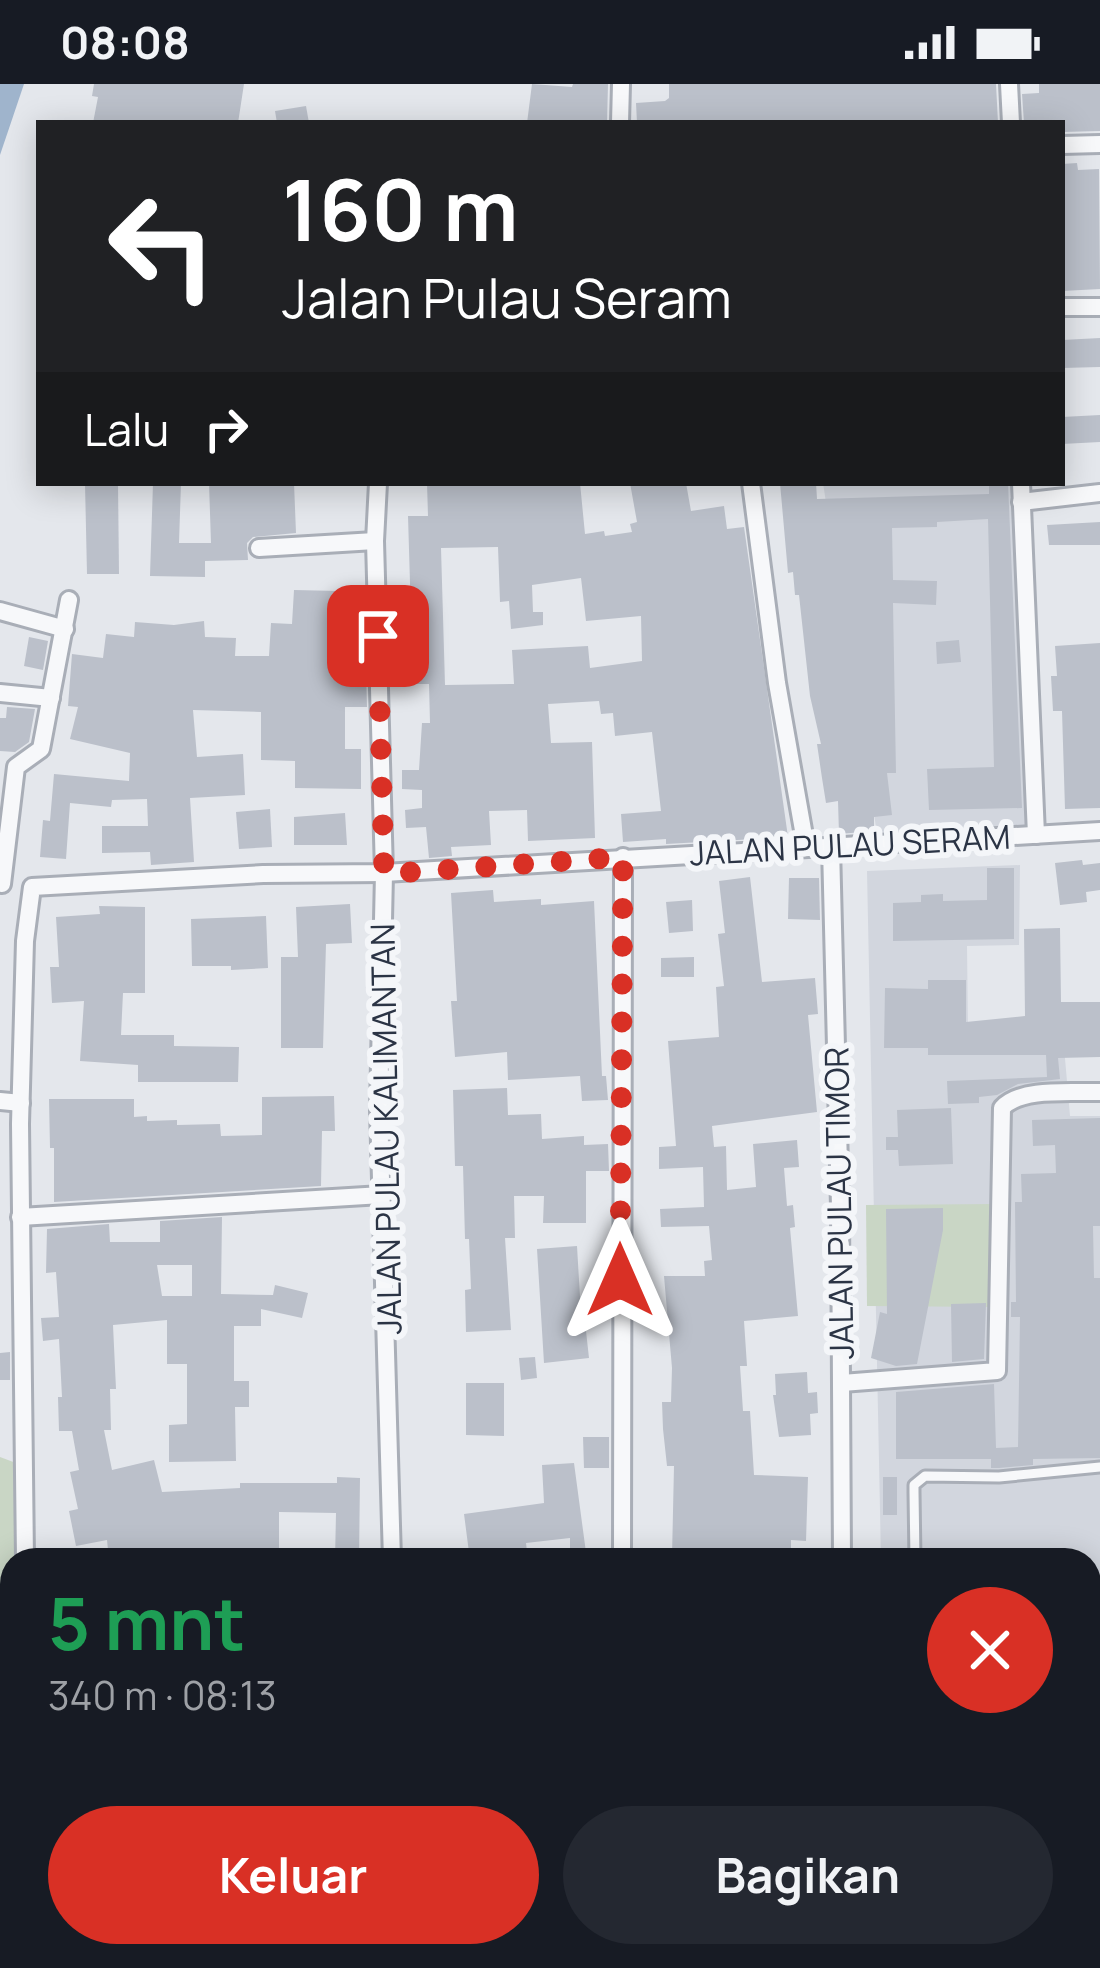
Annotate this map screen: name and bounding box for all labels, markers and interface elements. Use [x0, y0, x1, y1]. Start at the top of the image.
text: 08:08 [60, 11, 190, 73]
text: 160 m [282, 151, 519, 266]
icon: left [84, 168, 240, 324]
text: Jalan Pulau Seram [282, 260, 732, 334]
icon: right [193, 396, 259, 462]
text: Lalu [84, 398, 169, 460]
pin [327, 585, 429, 687]
icon: arrive [345, 603, 411, 669]
street label: JALAN PULAU SERAM [688, 814, 1011, 875]
street label: JALAN PULAU KALIMANTAN [359, 923, 412, 1335]
street label: JALAN PULAU TIMOR [813, 1047, 864, 1360]
position arrow [557, 1217, 683, 1343]
text: 5 mnt [48, 1573, 246, 1672]
button: close [927, 1587, 1053, 1713]
text: 340 m · 08:13 [48, 1668, 277, 1722]
button: Keluar [48, 1806, 539, 1944]
button: Bagikan [563, 1806, 1053, 1944]

